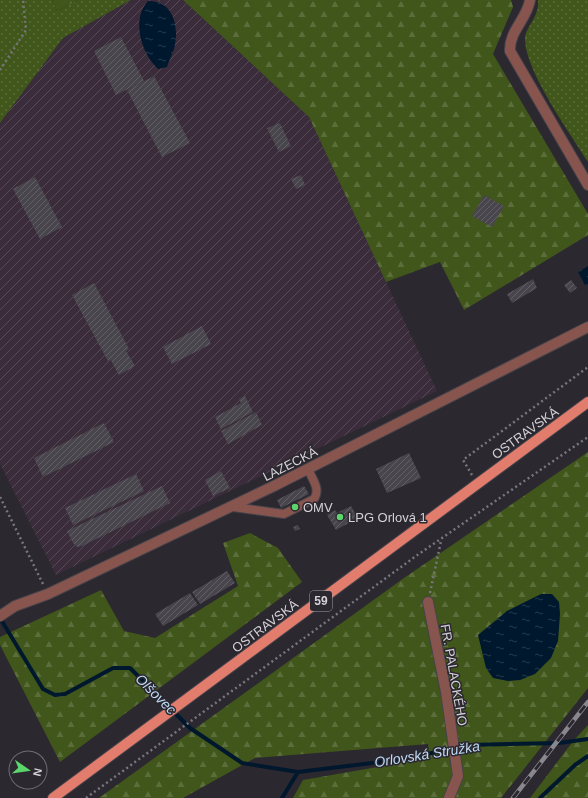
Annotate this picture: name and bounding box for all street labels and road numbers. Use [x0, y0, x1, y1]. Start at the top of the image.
street label: OSTRAVSKÁ [489, 404, 561, 462]
street label: LAZECKÁ [260, 444, 320, 484]
road number: 59 [310, 591, 332, 611]
street label: OSTRAVSKÁ [229, 596, 301, 656]
street label: FR. PALACKÉHO [438, 623, 470, 727]

